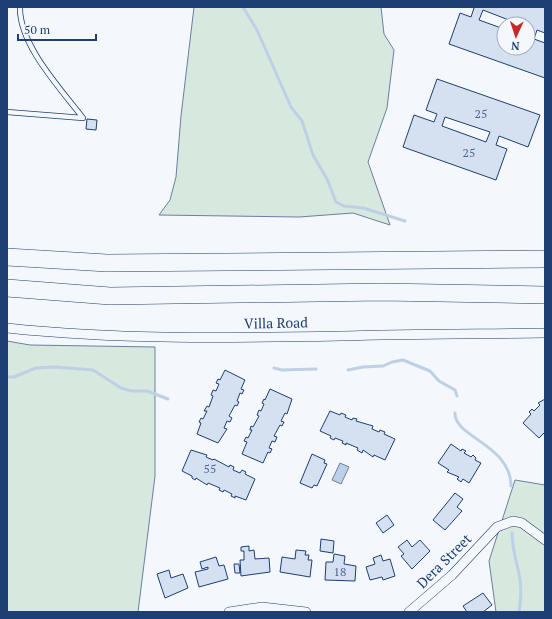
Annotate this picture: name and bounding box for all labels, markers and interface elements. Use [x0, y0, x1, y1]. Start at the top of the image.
scale bar [18, 16, 96, 42]
north arrow [496, 16, 536, 56]
text: 50 m [24, 22, 51, 37]
text: N [510, 39, 520, 53]
house number: 25 [475, 106, 487, 121]
house number: 25 [463, 145, 475, 160]
street label: Villa Road [244, 312, 308, 333]
house number: 55 [204, 461, 216, 476]
street label: Dera Street [412, 529, 476, 592]
house number: 18 [334, 564, 346, 579]

